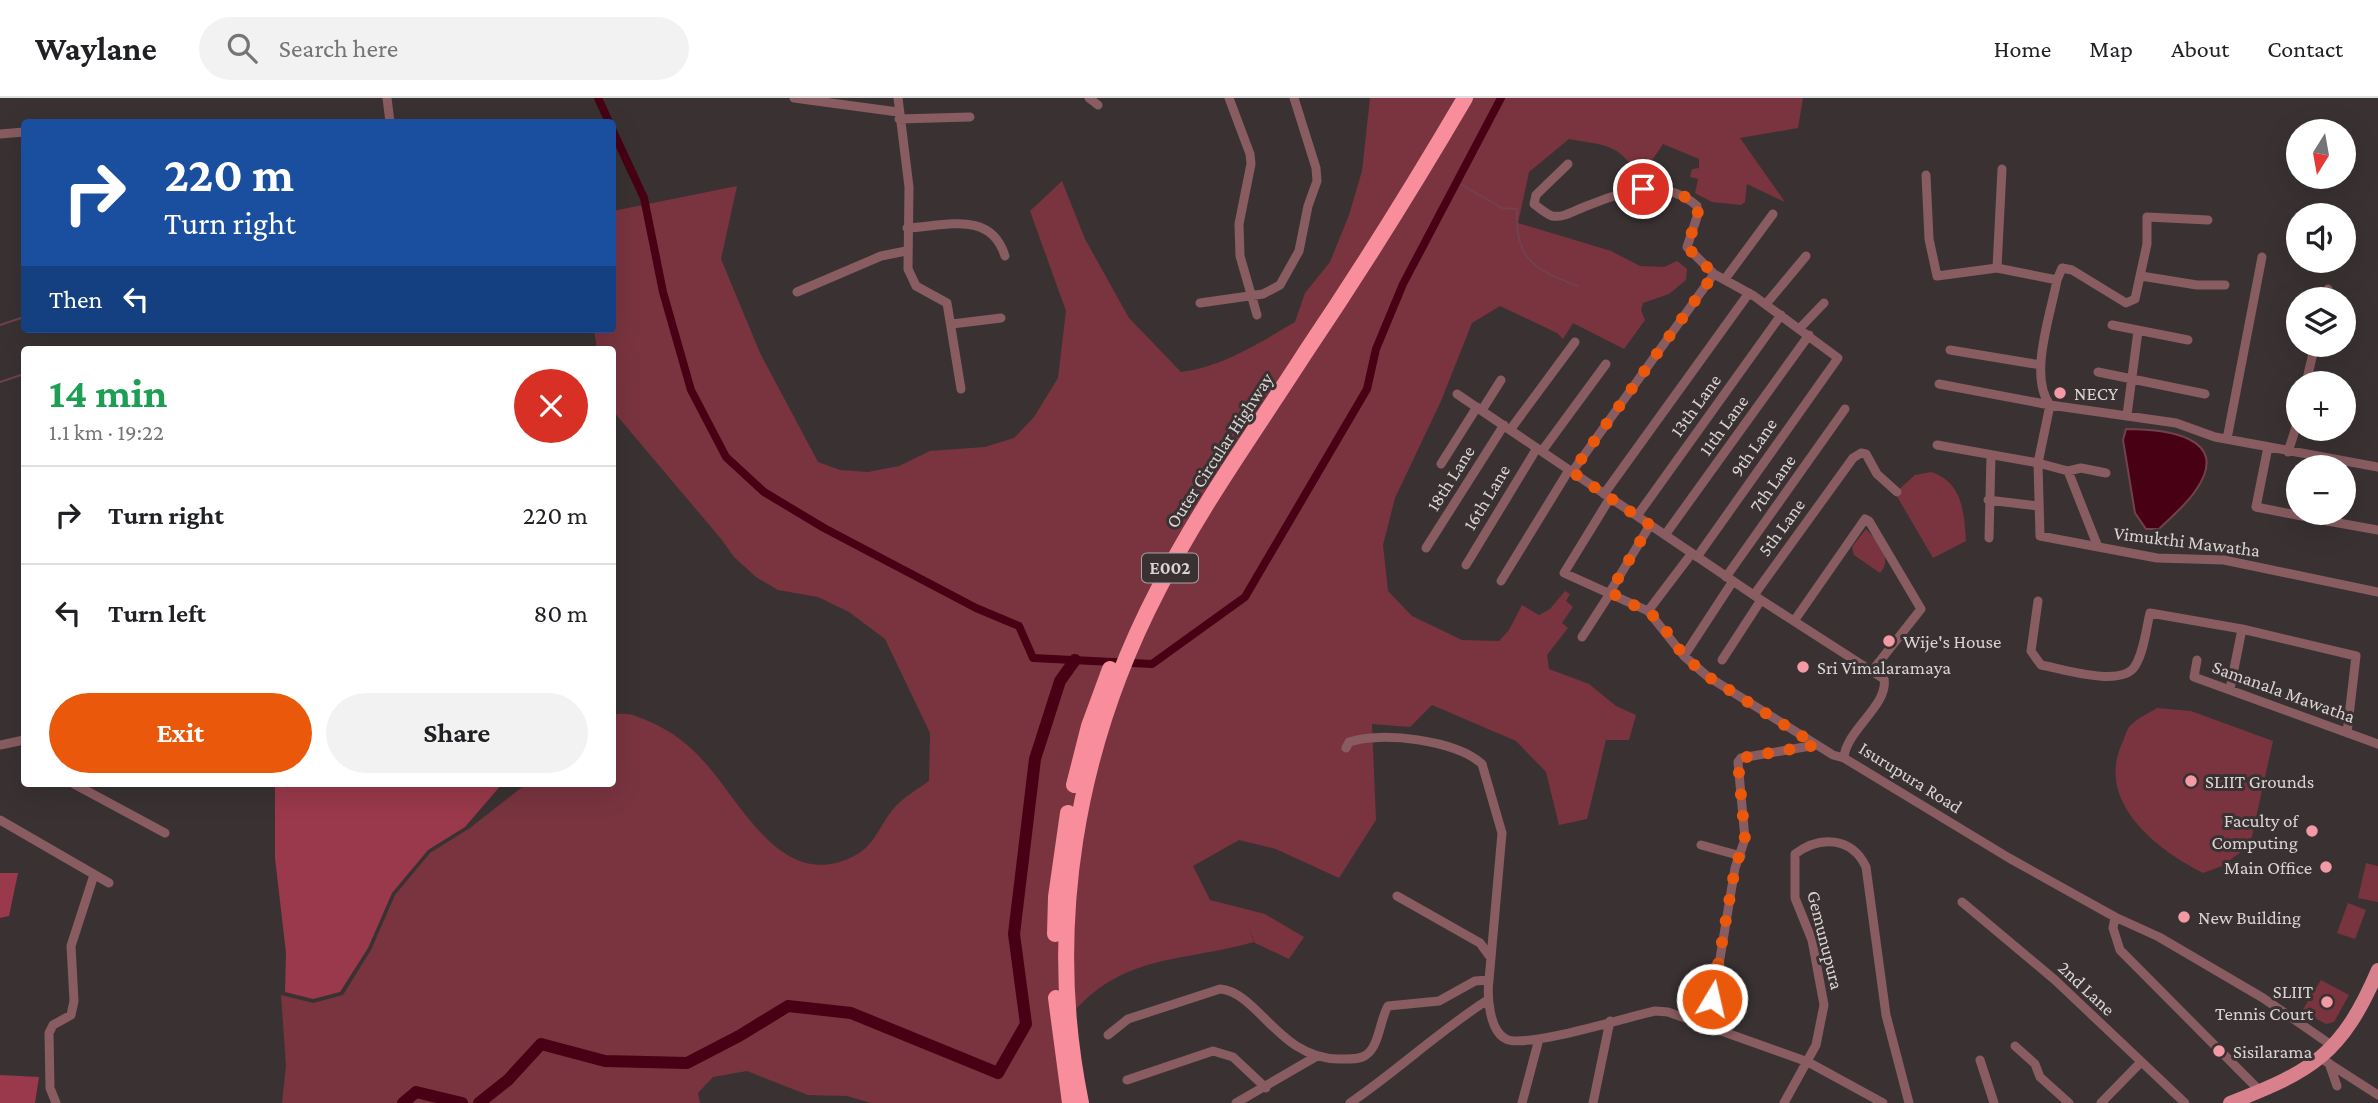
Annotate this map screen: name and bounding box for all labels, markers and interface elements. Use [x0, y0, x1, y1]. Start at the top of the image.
search box [199, 17, 689, 80]
icon: search [223, 29, 261, 67]
text: Waylane [35, 30, 157, 67]
text: Search here [279, 34, 398, 63]
text: Home [1994, 35, 2051, 62]
text: Map [2089, 35, 2133, 62]
text: About [2171, 35, 2229, 62]
text: Contact [2267, 35, 2343, 62]
north arrow [2286, 119, 2356, 189]
map controls [2286, 119, 2356, 525]
icon: right [49, 147, 140, 238]
text: 220 m [164, 147, 294, 202]
pin [1613, 159, 1673, 219]
icon: arrive [1624, 170, 1662, 208]
button: sound [2286, 203, 2356, 273]
text: Turn right [164, 205, 296, 241]
icon: left [117, 280, 155, 318]
text: Then [49, 285, 103, 314]
button: layers [2286, 287, 2356, 357]
text: 14 min [49, 369, 167, 416]
button: close [514, 369, 588, 443]
street label: Outer Circular Highway [1162, 369, 1277, 532]
street label: 13th Lane [1666, 370, 1725, 441]
button: + [2286, 371, 2356, 441]
place label: NECY [2074, 383, 2119, 404]
marker: NECY [2052, 385, 2068, 401]
street label: 11th Lane [1694, 391, 1752, 460]
street label: 9th Lane [1726, 414, 1781, 481]
text: 1.1 km · 19:22 [49, 419, 164, 445]
street label: 18th Lane [1422, 442, 1479, 515]
street label: 7th Lane [1745, 450, 1800, 516]
button: − [2286, 455, 2356, 525]
street label: 16th Lane [1459, 461, 1514, 534]
street label: 5th Lane [1754, 495, 1809, 560]
icon: right [49, 496, 87, 534]
text: Turn right [108, 501, 224, 530]
text: 220 m [523, 501, 588, 530]
street label: Vimukthi Mawatha [2113, 522, 2262, 561]
road number: E002 [1142, 554, 1198, 582]
icon: left [49, 594, 87, 632]
text: Turn left [108, 599, 206, 628]
text: 80 m [534, 599, 588, 628]
place label: Wije's House [1903, 631, 2001, 653]
marker: Wije's House [1881, 633, 1897, 649]
street label: Samanala Mawatha [2210, 656, 2358, 727]
place label: Sri Vimalaramaya [1817, 657, 1951, 678]
marker: Sri Vimalaramaya [1795, 659, 1811, 675]
button: Exit [49, 693, 312, 773]
button: Share [326, 693, 588, 773]
street label: Isurupura Road [1855, 737, 1966, 817]
place label: SLIIT Grounds [2205, 771, 2314, 792]
marker: SLIIT Grounds [2183, 773, 2199, 789]
place label: Faculty of Computing [2211, 810, 2299, 853]
marker: Faculty of Computing [2304, 823, 2320, 839]
place label: Main Office [2224, 857, 2312, 878]
marker: Main Office [2318, 859, 2334, 875]
street label: Gemunupura [1803, 888, 1848, 992]
place label: New Building [2198, 907, 2301, 928]
marker: New Building [2176, 909, 2192, 925]
street label: 2nd Lane [2054, 957, 2119, 1020]
position arrow [1675, 962, 1749, 1036]
place label: SLIIT Tennis Court [2215, 981, 2314, 1024]
marker: SLIIT Tennis Court [2319, 994, 2335, 1010]
place label: Sisilarama [2233, 1041, 2313, 1062]
marker: Sisilarama [2211, 1043, 2227, 1059]

